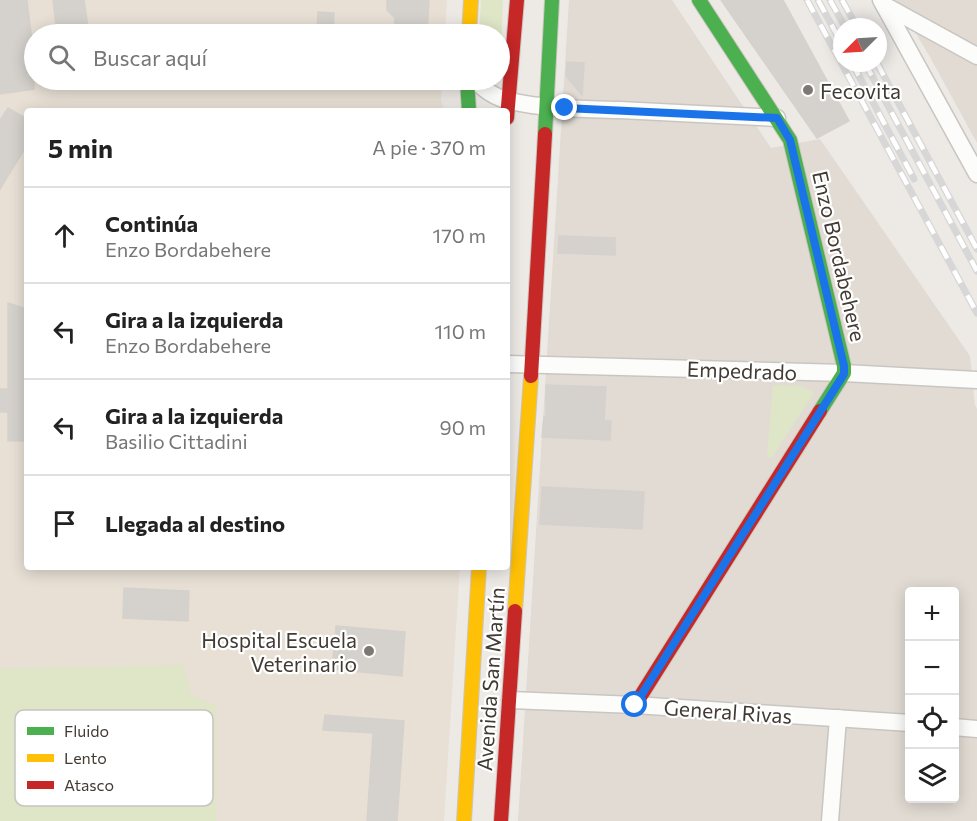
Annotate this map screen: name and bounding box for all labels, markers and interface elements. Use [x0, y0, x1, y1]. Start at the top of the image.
north arrow [833, 18, 887, 72]
search box [24, 24, 510, 90]
icon: search [45, 41, 78, 74]
text: Buscar aquí [93, 44, 207, 71]
place label: Fecovita [820, 78, 901, 103]
marker: Fecovita [801, 83, 815, 97]
route end [551, 94, 577, 120]
text: 5 min [48, 132, 113, 163]
text: A pie · 370 m [372, 135, 486, 159]
street label: Enzo Bordabehere [808, 168, 872, 344]
text: Continúa [105, 210, 198, 237]
icon: ahead [48, 219, 81, 252]
text: 170 m [433, 223, 486, 247]
text: Enzo Bordabehere [105, 237, 271, 261]
text: Gira a la izquierda [105, 306, 283, 333]
icon: left [48, 315, 81, 348]
text: 110 m [435, 319, 486, 343]
text: Enzo Bordabehere [105, 333, 271, 357]
street label: Empedrado [686, 356, 798, 384]
text: Gira a la izquierda [105, 402, 283, 429]
icon: left [48, 411, 81, 444]
text: 90 m [440, 415, 486, 439]
text: Basilio Cittadini [105, 429, 248, 453]
icon: arrive [48, 507, 81, 540]
text: Llegada al destino [105, 510, 285, 537]
street label: Avenida San Martín [471, 586, 509, 772]
map controls [905, 587, 959, 803]
button: + [905, 587, 959, 641]
place label: Hospital Escuela Veterinario [201, 627, 357, 676]
button: − [905, 641, 959, 695]
marker: Hospital Escuela Veterinario [362, 644, 376, 658]
route start [621, 691, 647, 717]
street label: General Rivas [663, 694, 793, 728]
button: locate [905, 695, 959, 749]
legend [15, 710, 213, 806]
text: Fluido [64, 721, 109, 740]
text: Lento [64, 748, 107, 767]
button: layers [905, 749, 959, 803]
text: Atasco [64, 775, 114, 794]

